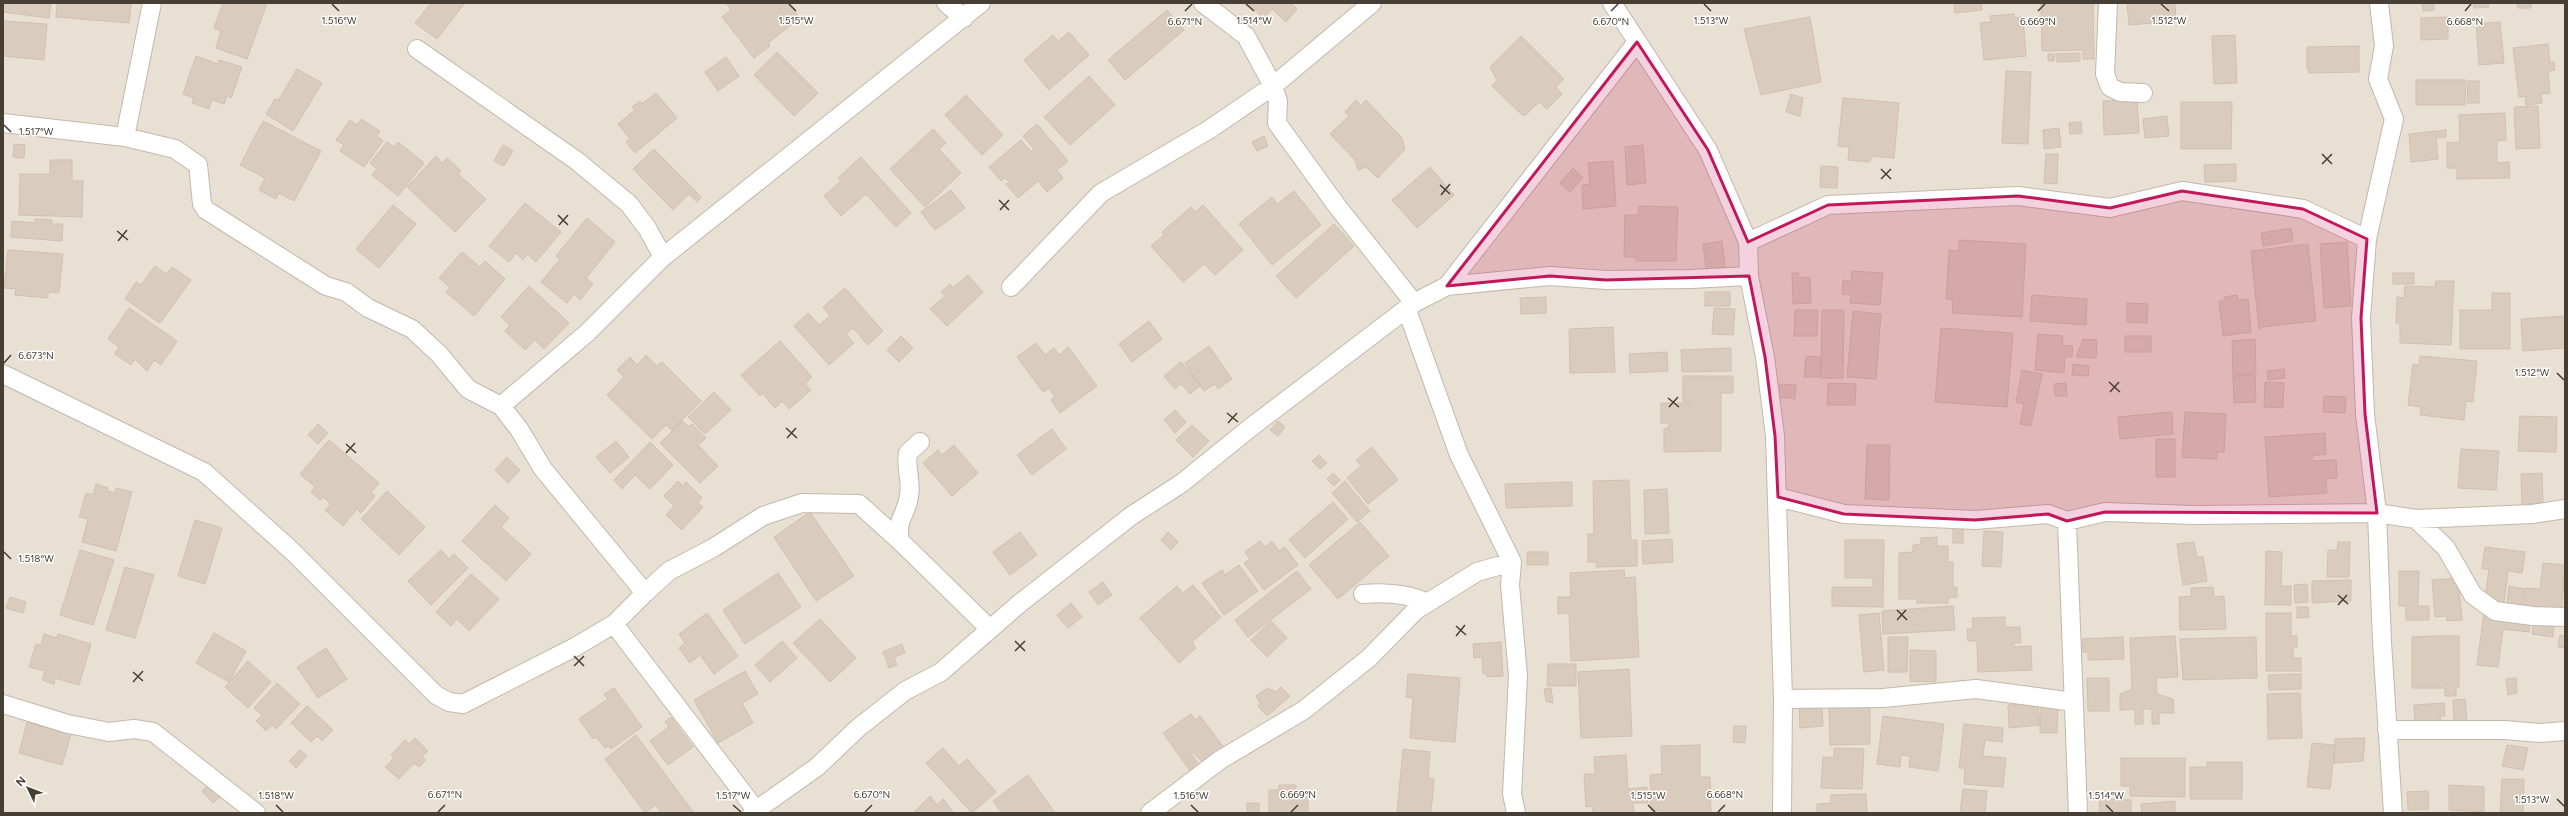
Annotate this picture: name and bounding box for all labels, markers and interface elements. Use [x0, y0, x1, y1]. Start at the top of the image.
text: 1.516°W [321, 14, 357, 27]
text: 1.515°W [778, 14, 814, 27]
text: 1.514°W [1236, 14, 1272, 27]
text: 1.513°W [1694, 14, 1729, 27]
text: 1.512°W [2152, 14, 2187, 27]
text: 6.671°N [1168, 15, 1202, 28]
text: 6.670°N [1593, 15, 1629, 28]
text: 6.669°N [2020, 15, 2056, 28]
text: 6.668°N [2447, 15, 2483, 28]
text: 1.517°W [19, 125, 54, 138]
text: 6.673°N [18, 349, 54, 362]
text: 1.512°W [2515, 366, 2550, 379]
text: 1.518°W [18, 552, 54, 565]
north arrow [8, 768, 48, 808]
text: N [13, 774, 29, 789]
text: 6.671°N [428, 788, 462, 801]
text: 6.670°N [854, 788, 890, 801]
text: 6.669°N [1280, 788, 1316, 801]
text: 6.668°N [1707, 788, 1743, 801]
text: 1.518°W [258, 789, 294, 802]
text: 1.517°W [716, 789, 751, 802]
text: 1.516°W [1173, 789, 1209, 802]
text: 1.515°W [1630, 789, 1666, 802]
text: 1.514°W [2088, 789, 2124, 802]
text: 1.513°W [2515, 793, 2550, 806]

